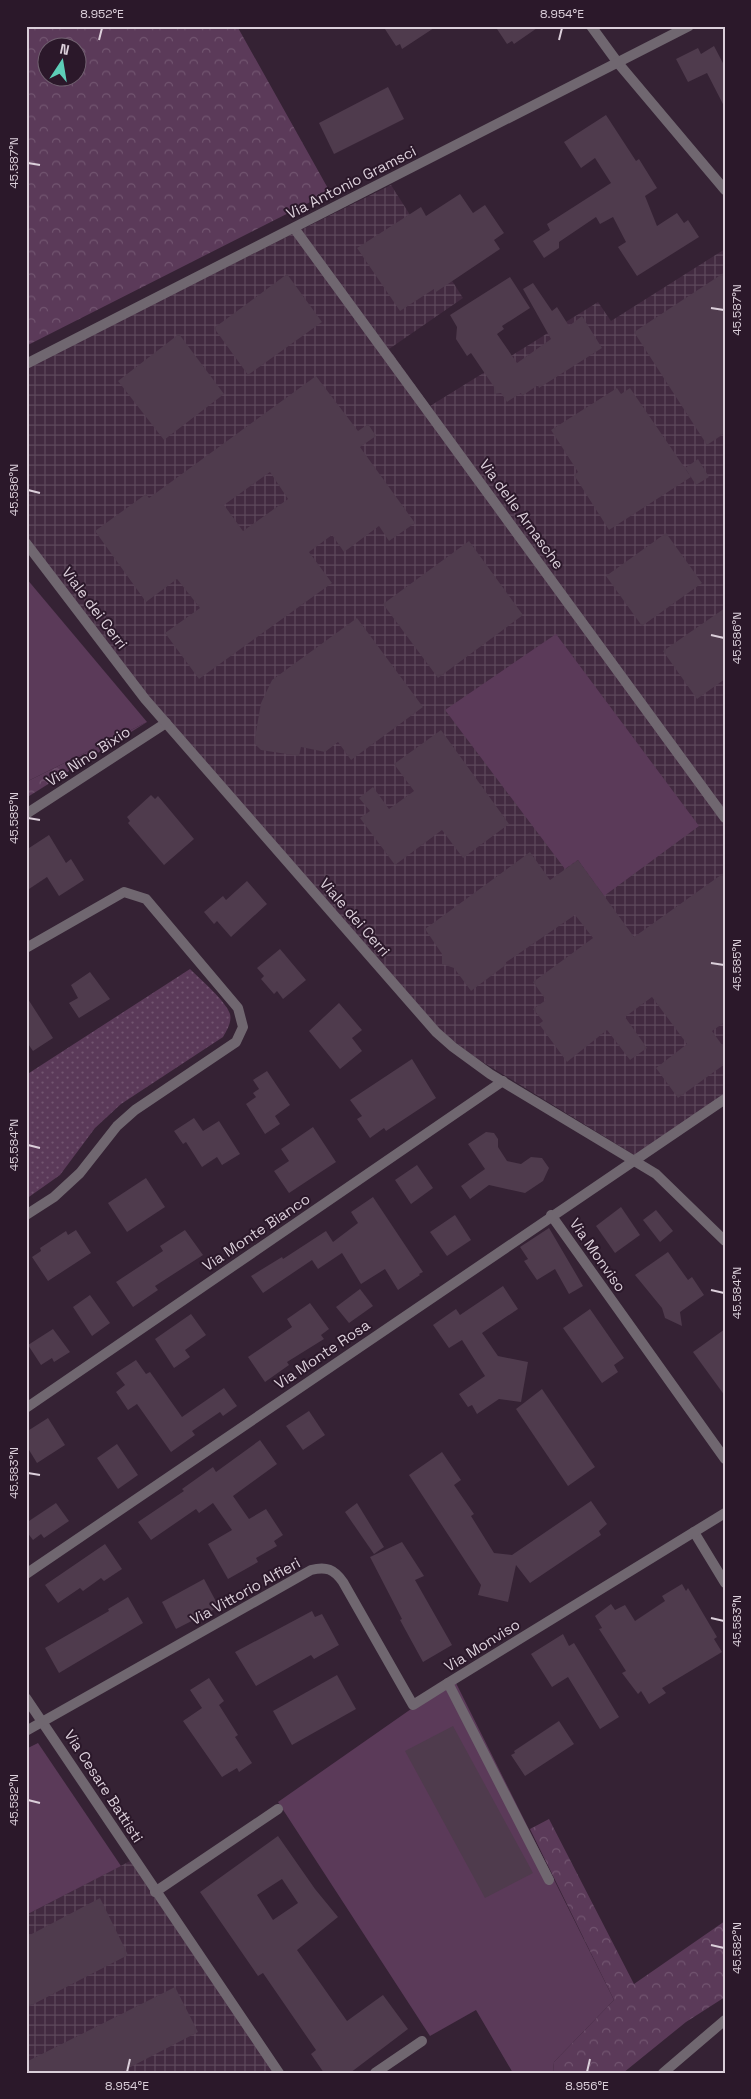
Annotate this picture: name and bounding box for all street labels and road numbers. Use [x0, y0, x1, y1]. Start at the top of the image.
street label: Via Antonio Gramsci [283, 141, 419, 223]
street label: Via delle Arnasche [476, 455, 568, 573]
street label: Viale dei Cerri [58, 563, 132, 653]
street label: Via Nino Bixio [42, 722, 134, 790]
street label: Viale dei Cerri [316, 874, 394, 960]
street label: Via Monte Bianco [199, 1189, 313, 1275]
street label: Via Monviso [566, 1214, 630, 1296]
street label: Via Monte Rosa [271, 1315, 374, 1393]
street label: Via Vittorio Alfieri [187, 1553, 303, 1629]
street label: Via Monviso [441, 1614, 523, 1676]
street label: Via Cesare Battisti [60, 1726, 148, 1846]

